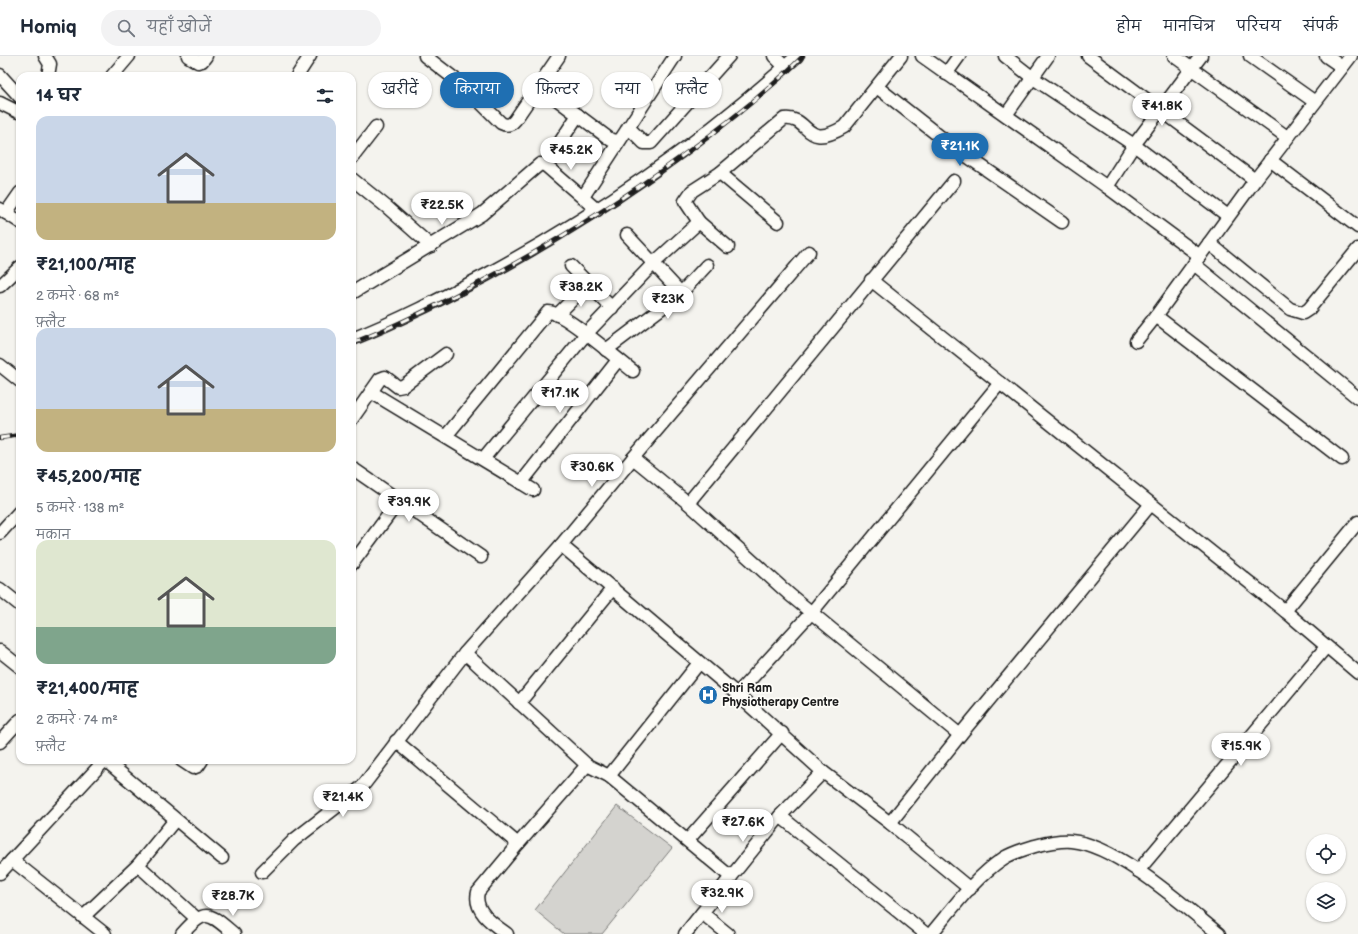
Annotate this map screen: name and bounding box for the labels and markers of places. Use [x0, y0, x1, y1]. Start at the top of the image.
pin: ₹41.8K [1129, 93, 1195, 127]
pin: ₹21.1K [927, 133, 993, 167]
pin: ₹45.2K [538, 137, 604, 171]
pin: ₹22.5K [409, 192, 475, 226]
pin: ₹38.2K [548, 274, 614, 308]
pin: ₹23K [644, 286, 692, 320]
pin: ₹17.1K [527, 380, 593, 414]
pin: ₹30.6K [559, 454, 625, 488]
pin: ₹39.9K [376, 489, 442, 523]
place label: Shri Ram Physiotherapy Centre [722, 681, 839, 710]
hospital icon: Shri Ram Physiotherapy Centre [697, 684, 719, 706]
pin: ₹15.9K [1208, 733, 1274, 767]
pin: ₹21.4K [310, 784, 376, 818]
pin: ₹27.6K [710, 809, 776, 843]
pin: ₹32.9K [689, 880, 755, 914]
pin: ₹28.7K [200, 883, 266, 917]

